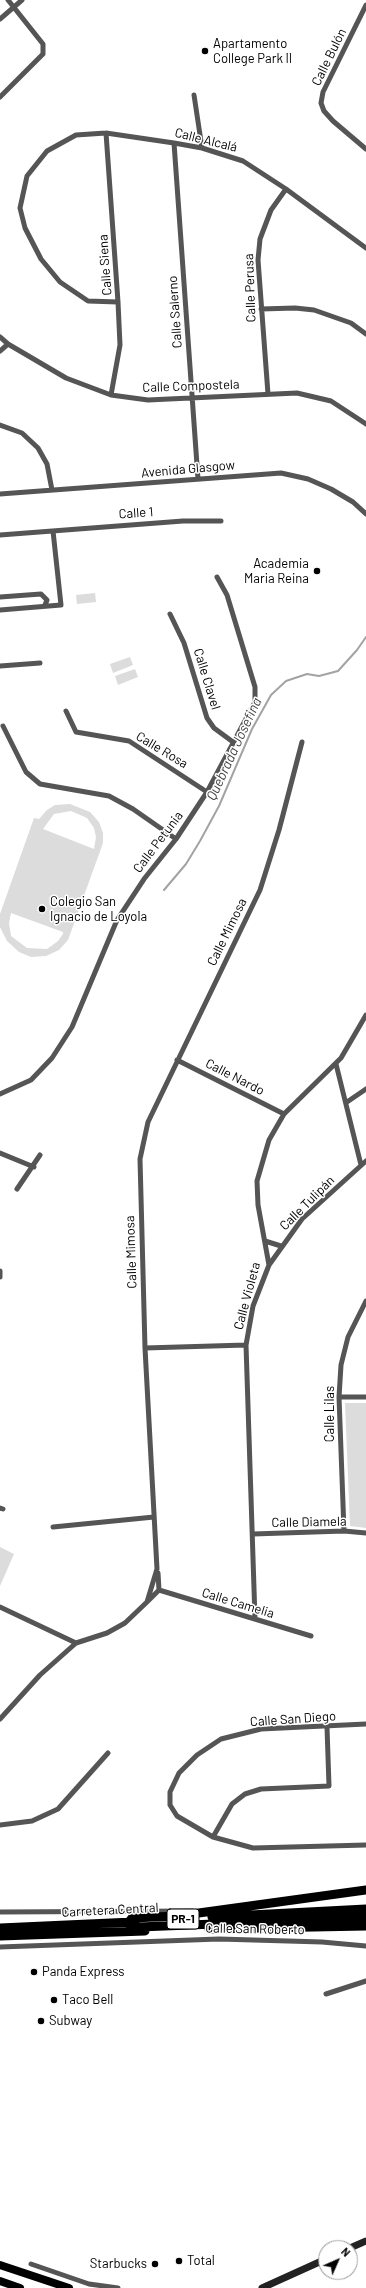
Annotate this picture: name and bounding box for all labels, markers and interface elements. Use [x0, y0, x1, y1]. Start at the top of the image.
street label: Calle Bulón [308, 26, 350, 88]
place label: Apartamento College Park II [213, 36, 292, 67]
marker: Apartamento College Park II [200, 46, 210, 56]
street label: Calle Alcalá [173, 125, 239, 155]
street label: Calle Siena [95, 234, 115, 296]
street label: Calle Perusa [241, 253, 259, 323]
street label: Calle Salerno [165, 275, 185, 349]
street label: Calle Compostela [142, 377, 240, 395]
street label: Avenida Glasgow [140, 457, 236, 481]
street label: Calle 1 [118, 504, 154, 522]
place label: Academia Maria Reina [244, 556, 309, 587]
marker: Academia Maria Reina [312, 566, 322, 576]
street label: Calle Clavel [190, 646, 224, 712]
water label: Quebrada Josefina [203, 695, 265, 803]
street label: Calle Rosa [133, 728, 191, 772]
street label: Calle Petunia [130, 808, 186, 876]
place label: Colegio San Ignacio de Loyola [50, 894, 147, 925]
street label: Calle Mimosa [204, 896, 250, 968]
marker: Colegio San Ignacio de Loyola [37, 904, 47, 914]
street label: Calle Nardo [203, 1055, 267, 1099]
street label: Calle Tulipán [276, 1172, 338, 1234]
street label: Calle Mimosa [122, 1215, 140, 1289]
street label: Calle Violeta [231, 1261, 263, 1331]
street label: Calle Lilas [322, 1386, 338, 1442]
street label: Calle Diamela [271, 1514, 347, 1530]
street label: Calle Camelia [200, 1585, 276, 1621]
street label: Calle San Diego [250, 1708, 336, 1730]
street label: Carretera Central [61, 1900, 159, 1920]
road number: PR-1 [167, 1909, 199, 1929]
street label: Calle San Roberto [205, 1920, 305, 1938]
place label: Panda Express [42, 1964, 125, 1980]
marker: Panda Express [29, 1967, 39, 1977]
place label: Taco Bell [62, 1992, 113, 2008]
marker: Taco Bell [49, 1995, 59, 2005]
place label: Subway [49, 2013, 92, 2029]
marker: Subway [36, 2016, 46, 2026]
north arrow [318, 2240, 358, 2280]
text: N [339, 2245, 353, 2259]
place label: Total [187, 2253, 215, 2269]
place label: Starbucks [90, 2256, 147, 2272]
marker: Total [174, 2256, 184, 2266]
marker: Starbucks [150, 2259, 160, 2269]

